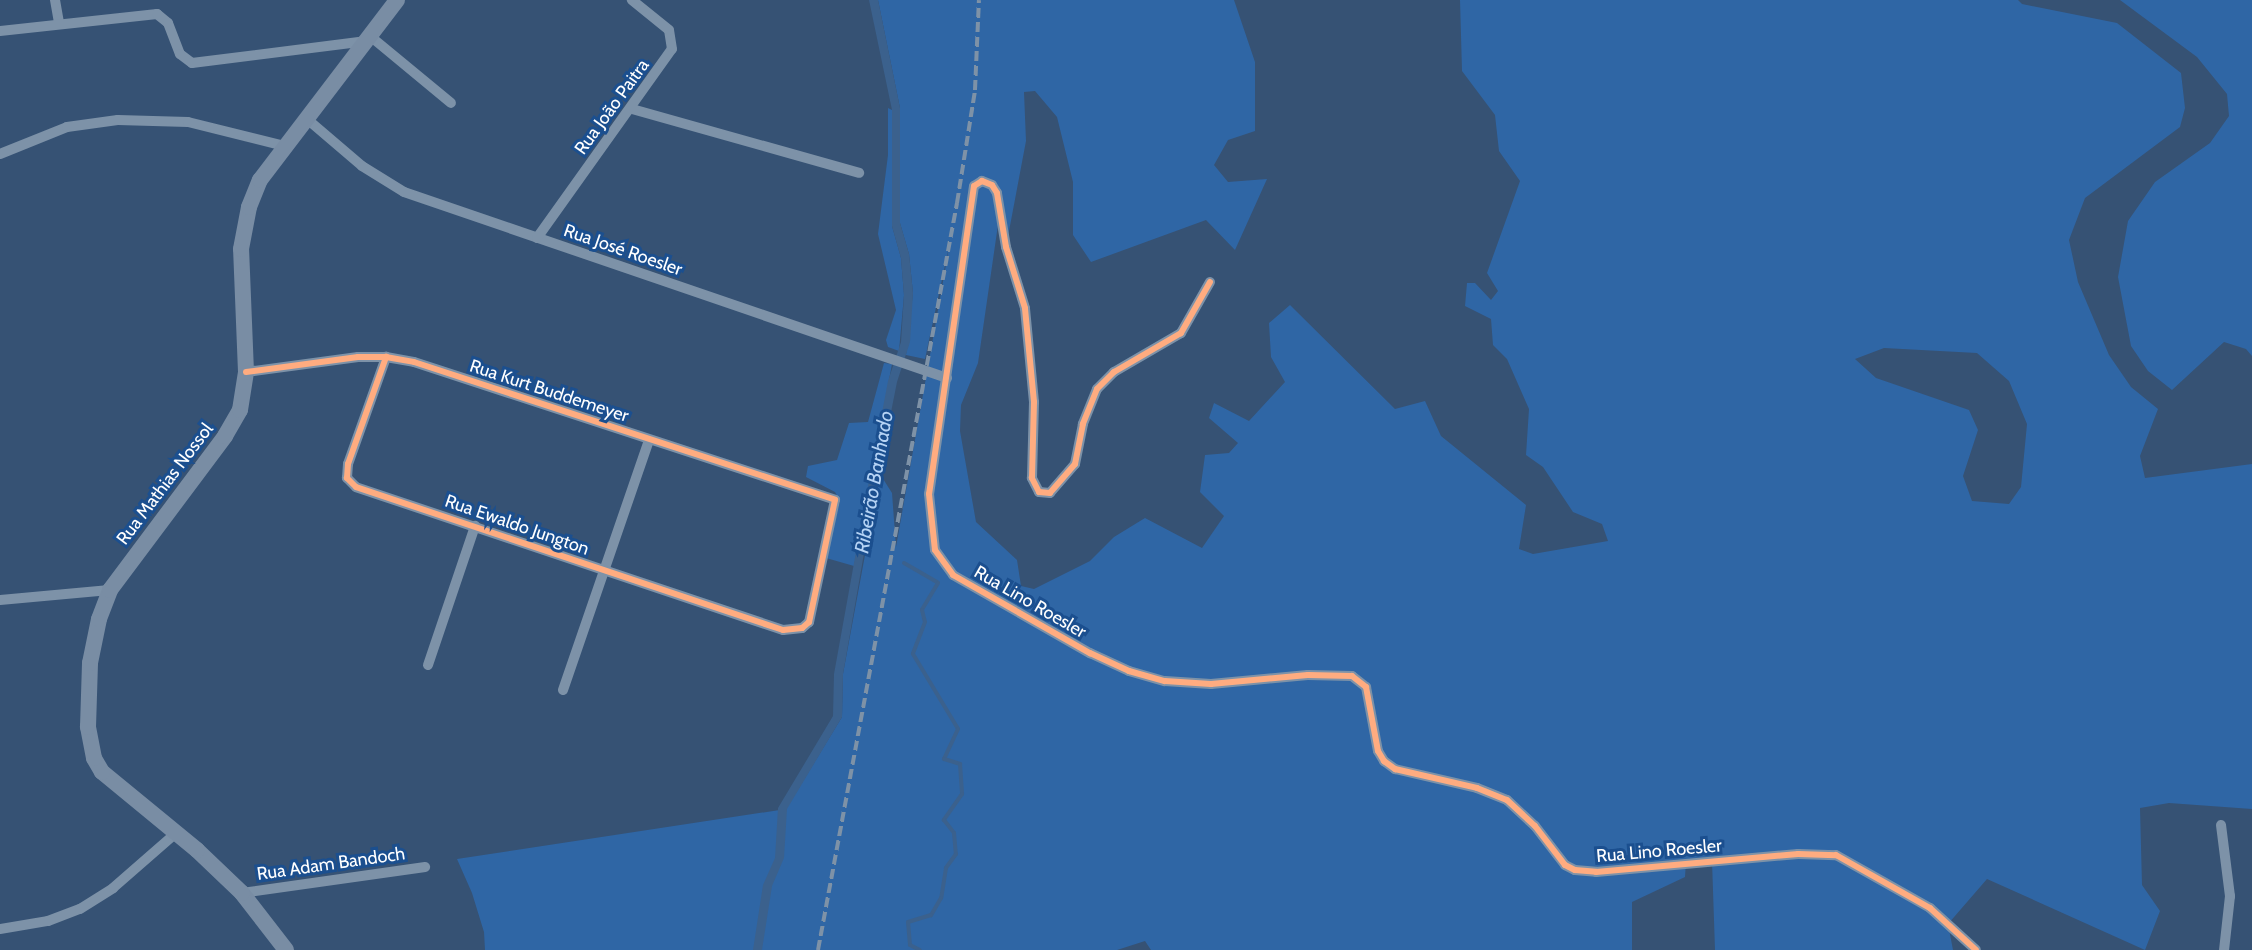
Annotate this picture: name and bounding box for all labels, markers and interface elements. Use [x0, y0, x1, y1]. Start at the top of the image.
street label: Rua João Paitra [570, 55, 654, 159]
street label: Rua José Roesler [561, 220, 685, 280]
street label: Rua Kurt Buddemeyer [467, 355, 631, 427]
water label: Ribeirão Banhado [850, 409, 898, 555]
street label: Rua Mathias Nossol [112, 419, 218, 549]
street label: Rua Ewaldo Jungton [442, 490, 592, 560]
street label: Rua Lino Roesler [970, 561, 1090, 643]
street label: Rua Lino Roesler [1595, 835, 1723, 867]
street label: Rua Adam Bandoch [256, 843, 406, 885]

